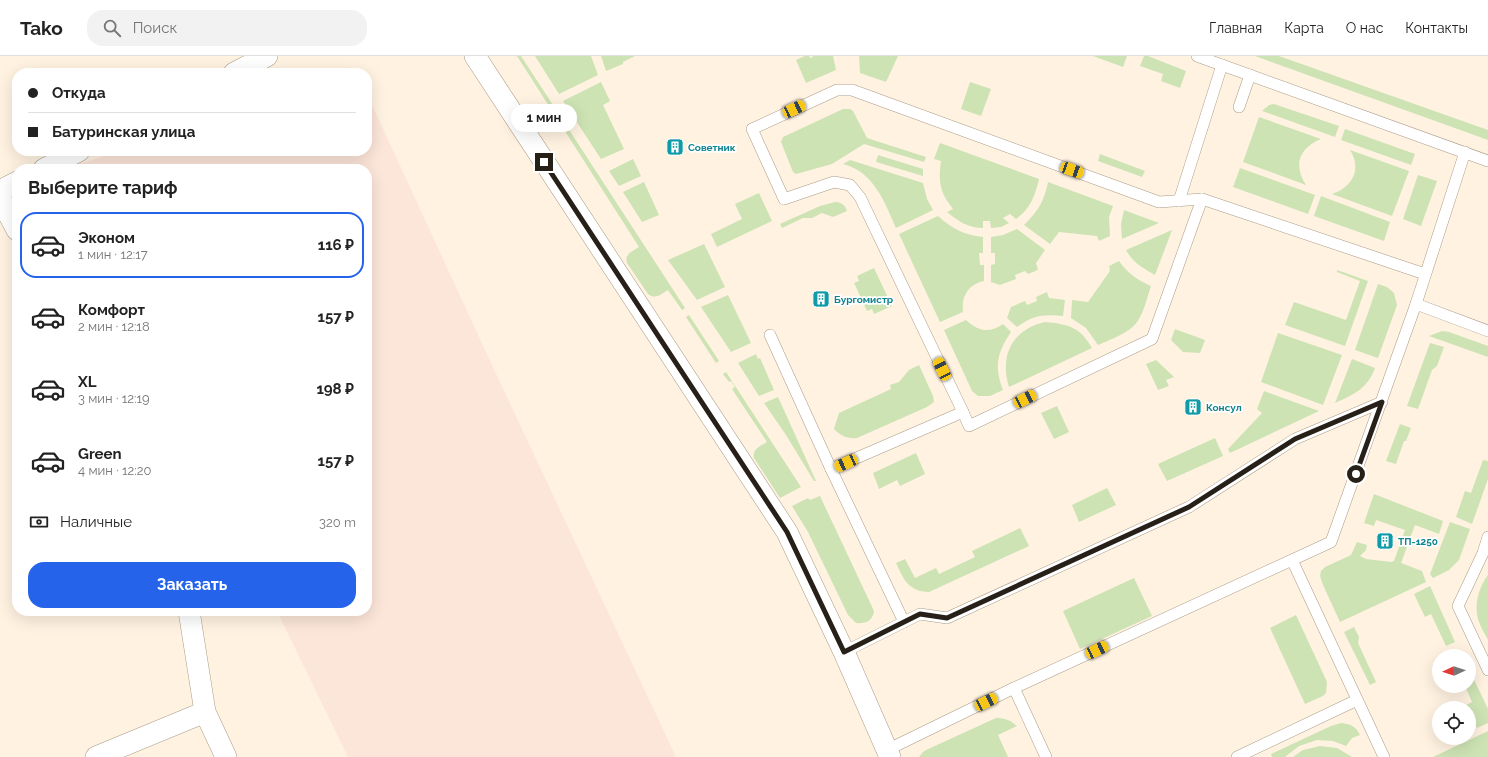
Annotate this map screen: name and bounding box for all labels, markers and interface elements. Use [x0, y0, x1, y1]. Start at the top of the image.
search box [87, 10, 367, 46]
text: Tako [20, 17, 63, 39]
icon: search [101, 17, 123, 39]
text: Поиск [133, 19, 177, 37]
text: Главная [1209, 20, 1262, 36]
text: Карта [1284, 20, 1324, 36]
text: О нас [1346, 20, 1383, 36]
text: Контакты [1405, 20, 1468, 36]
text: Откуда [52, 84, 106, 102]
car [781, 98, 807, 120]
callout: 1 мин [511, 104, 577, 132]
text: 1 мин [527, 110, 561, 125]
text: Батуринская улица [52, 123, 195, 141]
building icon: Советник [665, 137, 685, 157]
place label: Советник [688, 142, 736, 153]
route end [535, 153, 553, 171]
car [1059, 160, 1085, 180]
text: Выберите тариф [28, 177, 178, 198]
icon: car [30, 227, 66, 263]
text: Эконом [78, 229, 135, 247]
text: 116 ₽ [318, 236, 354, 254]
text: 1 мин · 12:17 [78, 247, 148, 262]
building icon: Бургомистр [811, 289, 831, 309]
place label: Бургомистр [834, 294, 894, 305]
icon: car [30, 299, 66, 335]
text: Комфорт [78, 301, 145, 319]
text: 157 ₽ [318, 308, 354, 326]
text: 2 мин · 12:18 [78, 319, 150, 334]
car [931, 356, 953, 382]
icon: car [30, 371, 66, 407]
text: XL [78, 373, 96, 391]
text: 198 ₽ [316, 380, 354, 398]
car [1012, 388, 1038, 410]
text: 3 мин · 12:19 [78, 391, 150, 406]
building icon: Консул [1183, 397, 1203, 417]
place label: Консул [1206, 402, 1242, 413]
icon: car [30, 443, 66, 479]
text: Green [78, 445, 122, 463]
text: 157 ₽ [318, 452, 354, 470]
car [833, 453, 859, 473]
text: 4 мин · 12:20 [78, 463, 151, 478]
route start [1347, 465, 1365, 483]
icon: cash [28, 511, 50, 533]
text: Наличные [60, 513, 132, 531]
text: 320 m [319, 515, 356, 530]
building icon: ТП-1250 [1375, 531, 1395, 551]
place label: ТП-1250 [1398, 536, 1438, 547]
button: Заказать [28, 562, 356, 608]
car [1084, 639, 1110, 661]
north arrow [1432, 649, 1476, 693]
map controls [1432, 649, 1476, 745]
car [973, 691, 999, 713]
button: locate [1432, 701, 1476, 745]

